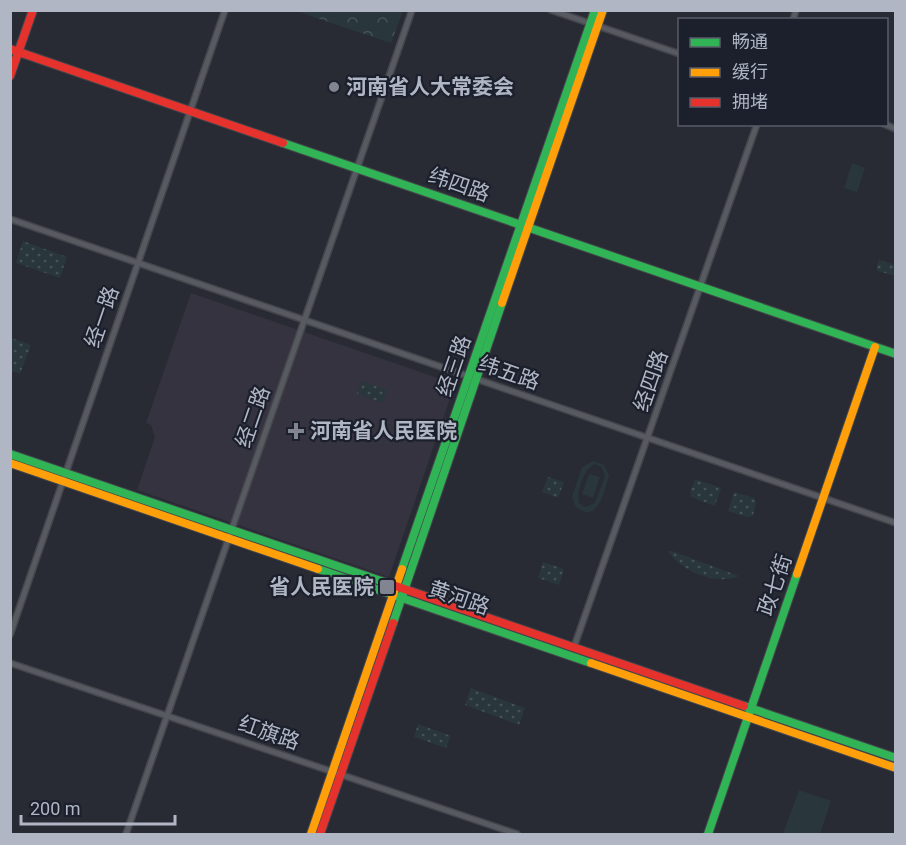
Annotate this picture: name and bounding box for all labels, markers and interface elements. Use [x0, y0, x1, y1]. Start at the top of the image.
legend [678, 18, 888, 126]
text: 畅通 [732, 31, 768, 52]
text: 缓行 [732, 61, 768, 82]
place label: 河南省人大常委会 [346, 75, 514, 99]
marker: 河南省人大常委会 [327, 80, 341, 94]
text: 拥堵 [732, 91, 768, 112]
street label: 纬四路 [425, 163, 493, 207]
street label: 经一路 [80, 283, 124, 351]
street label: 经三路 [432, 332, 476, 400]
street label: 经四路 [629, 347, 673, 415]
street label: 纬五路 [475, 351, 543, 395]
street label: 经二路 [231, 383, 275, 451]
place label: 河南省人民医院 [310, 419, 457, 443]
marker: 河南省人民医院 [287, 422, 305, 440]
street label: 政七街 [753, 551, 797, 619]
place label: 省人民医院 [269, 575, 374, 599]
street label: 黄河路 [425, 576, 493, 620]
marker: 省人民医院 [378, 578, 396, 596]
street label: 红旗路 [235, 711, 303, 755]
scale bar [21, 788, 176, 826]
text: 200 m [30, 798, 81, 819]

